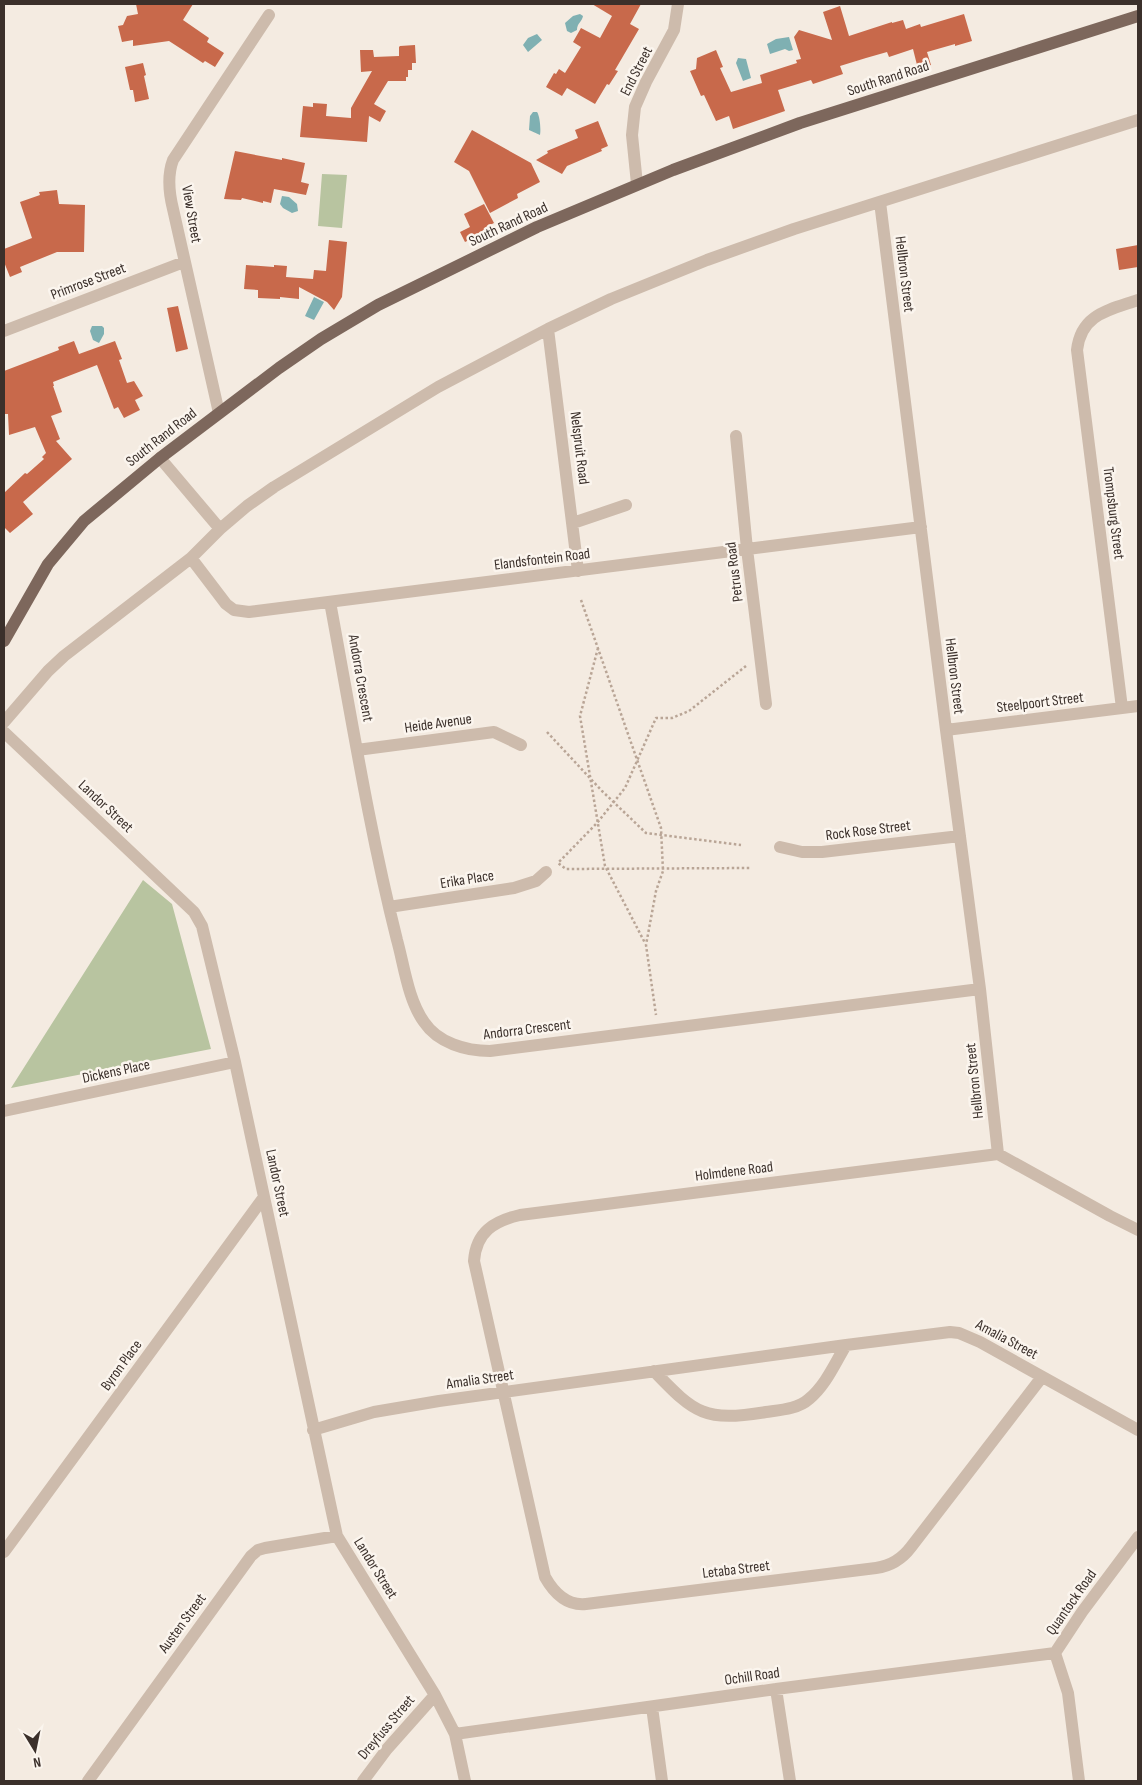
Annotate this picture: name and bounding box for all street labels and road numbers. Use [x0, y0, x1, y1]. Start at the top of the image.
street label: End Street [616, 43, 657, 99]
street label: South Rand Road [845, 56, 931, 101]
street label: View Street [177, 184, 206, 245]
street label: South Rand Road [466, 198, 551, 251]
street label: Hellbron Street [890, 235, 919, 313]
street label: Primrose Street [48, 258, 129, 304]
street label: South Rand Road [122, 404, 201, 471]
street label: Nelspruit Road [566, 410, 593, 486]
street label: Trompsburg Street [1098, 466, 1129, 561]
street label: Petrus Road [721, 541, 748, 603]
street label: Elandsfontein Road [493, 544, 591, 575]
street label: Andorra Crescent [343, 632, 378, 723]
street label: Hellbron Street [940, 637, 969, 715]
street label: Steelpoort Street [995, 688, 1085, 717]
street label: Heide Avenue [403, 709, 473, 738]
street label: Landor Street [74, 776, 138, 837]
street label: Rock Rose Street [824, 816, 912, 845]
street label: Erika Place [439, 866, 495, 893]
street label: Andorra Crescent [481, 1015, 572, 1044]
street label: Hellbron Street [961, 1042, 988, 1120]
street label: Dickens Place [81, 1055, 152, 1088]
street label: Landor Street [261, 1148, 294, 1219]
street label: Holmdene Road [694, 1157, 774, 1186]
street label: Amalia Street [971, 1315, 1042, 1364]
street label: Byron Place [97, 1336, 146, 1394]
street label: Amalia Street [444, 1365, 515, 1394]
street label: Landor Street [349, 1534, 402, 1603]
street label: Letaba Street [701, 1556, 771, 1583]
street label: Quantock Road [1042, 1566, 1101, 1639]
street label: Austen Street [154, 1589, 211, 1658]
street label: Ochill Road [723, 1663, 781, 1690]
street label: Dreyfuss Street [354, 1691, 419, 1764]

